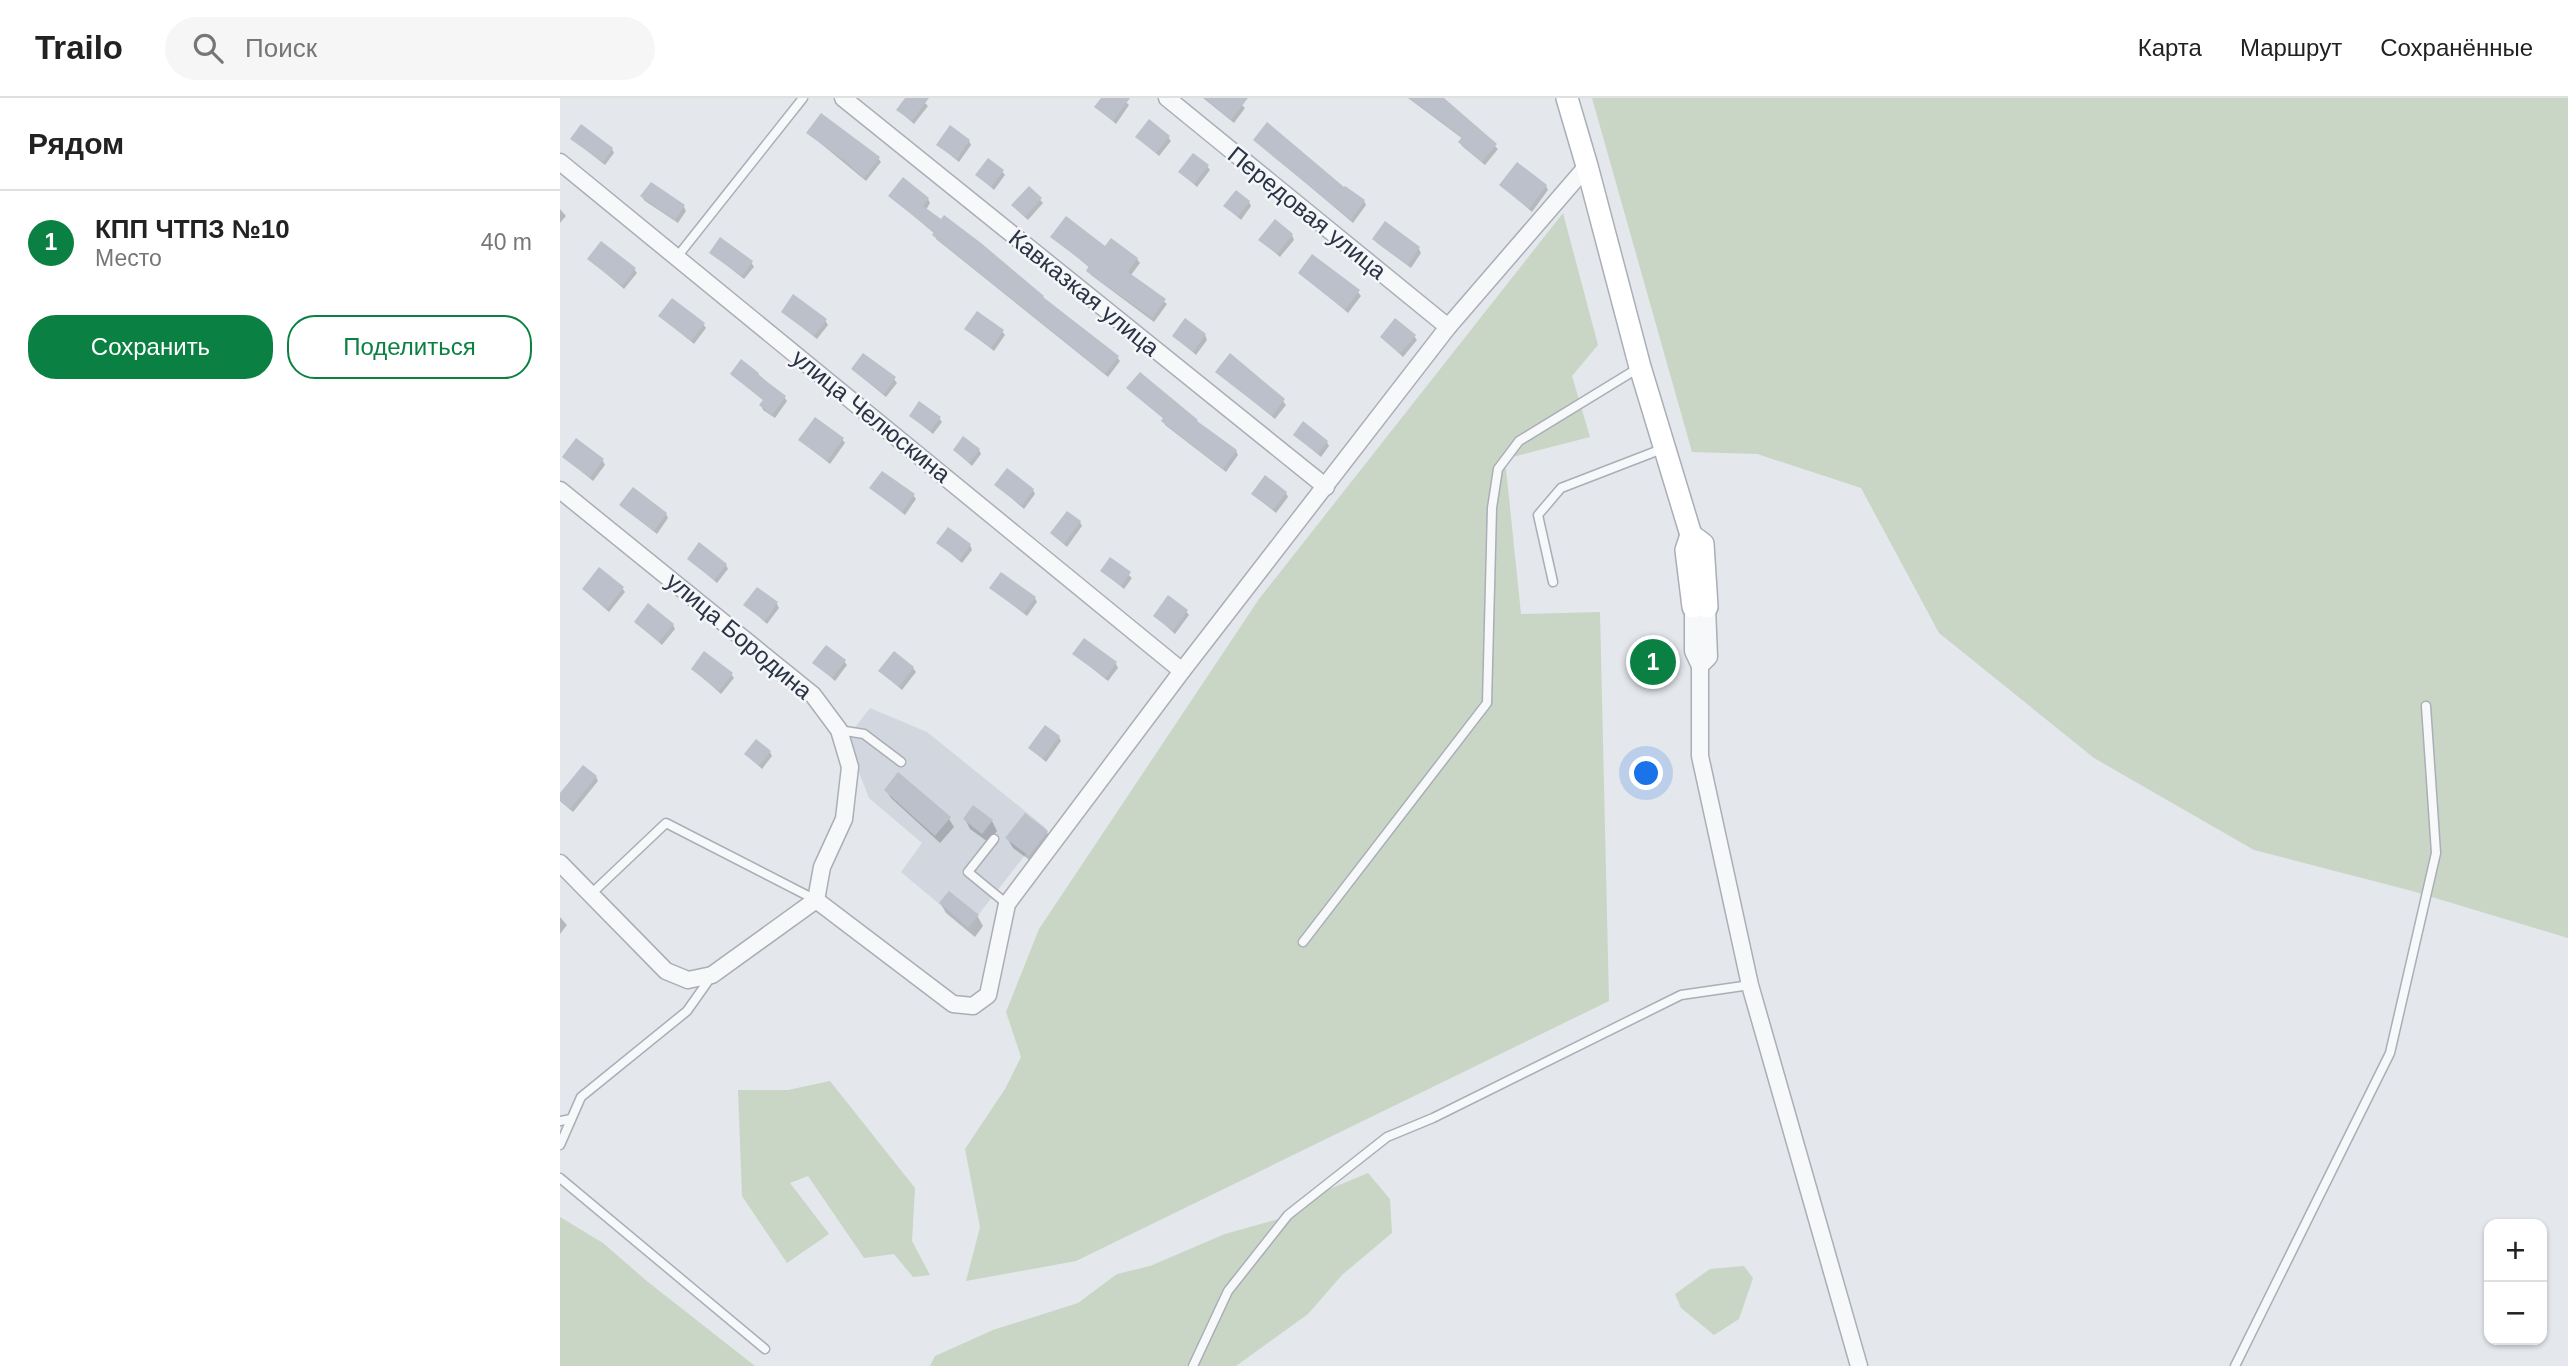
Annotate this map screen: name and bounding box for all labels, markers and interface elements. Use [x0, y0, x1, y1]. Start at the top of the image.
search box [165, 17, 655, 80]
text: Trailo [35, 29, 123, 66]
icon: search [189, 29, 227, 67]
text: Поиск [245, 33, 317, 63]
text: Карта [2138, 34, 2202, 61]
text: Маршрут [2240, 34, 2342, 61]
text: Сохранённые [2380, 34, 2533, 61]
text: Рядом [28, 127, 124, 160]
street label: Передовая улица [1223, 141, 1392, 285]
text: КПП ЧТПЗ №10 [95, 214, 290, 244]
street label: Кавказкая улица [1004, 224, 1165, 362]
text: 1 [45, 229, 57, 255]
text: 40 m [481, 229, 532, 255]
text: Место [95, 245, 162, 271]
button: Сохранить [28, 315, 273, 379]
button: Поделиться [287, 315, 532, 379]
street label: улица Челюскина [787, 344, 956, 488]
street label: улица Бородина [661, 567, 818, 705]
pin: 1 [1630, 636, 1676, 688]
your location [1629, 756, 1663, 790]
map controls [2484, 1219, 2547, 1345]
button: + [2484, 1219, 2547, 1282]
button: − [2484, 1282, 2547, 1345]

